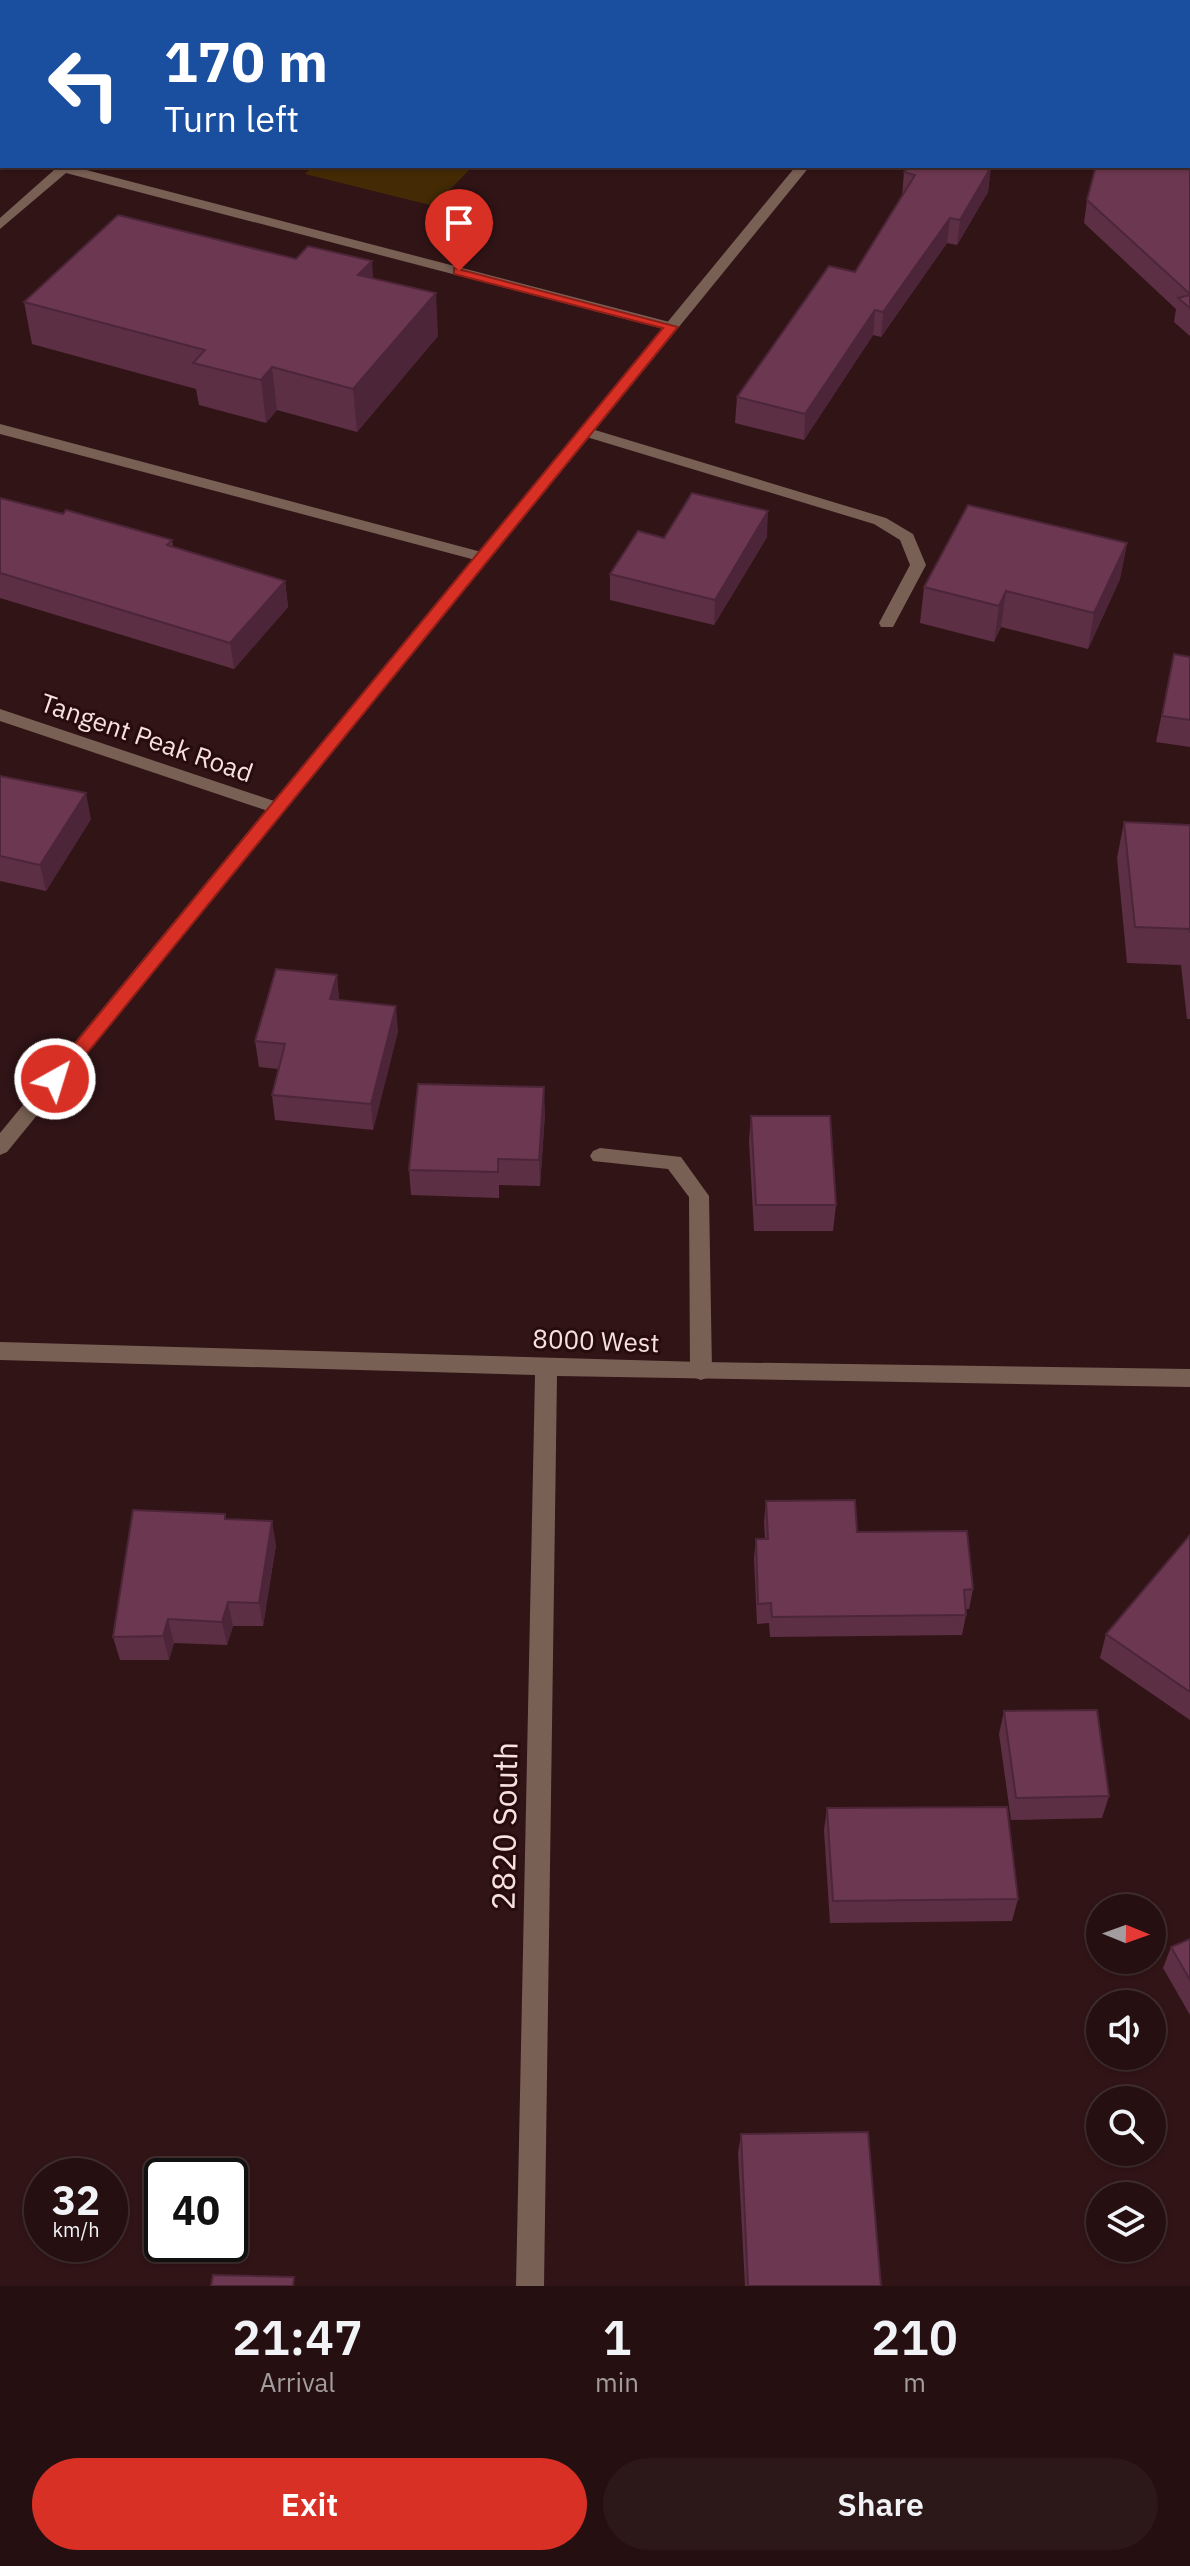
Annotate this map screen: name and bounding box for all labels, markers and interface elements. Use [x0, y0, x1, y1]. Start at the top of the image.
text: 170 m [164, 25, 328, 97]
icon: left [32, 32, 136, 136]
text: Turn left [164, 95, 299, 142]
pin [425, 189, 493, 271]
icon: arrive [437, 201, 481, 245]
street label: Tangent Peak Road [36, 685, 258, 789]
position arrow [13, 1037, 97, 1121]
street label: 8000 West [532, 1321, 660, 1359]
street label: 2820 South [482, 1741, 526, 1911]
north arrow [1086, 1894, 1166, 1974]
map controls [1086, 1894, 1166, 2262]
button: sound [1086, 1990, 1166, 2070]
button: search [1086, 2086, 1166, 2166]
speed limit sign: 40 [144, 2158, 248, 2262]
text: 32 [52, 2174, 100, 2226]
button: layers [1086, 2182, 1166, 2262]
text: km/h [52, 2216, 100, 2243]
text: 21:47 [232, 2306, 363, 2368]
text: 1 [603, 2306, 631, 2368]
text: 210 [871, 2306, 958, 2368]
text: Arrival [260, 2365, 335, 2399]
text: min [595, 2365, 639, 2399]
text: m [903, 2365, 926, 2399]
button: Exit [32, 2458, 587, 2550]
button: Share [603, 2458, 1158, 2550]

